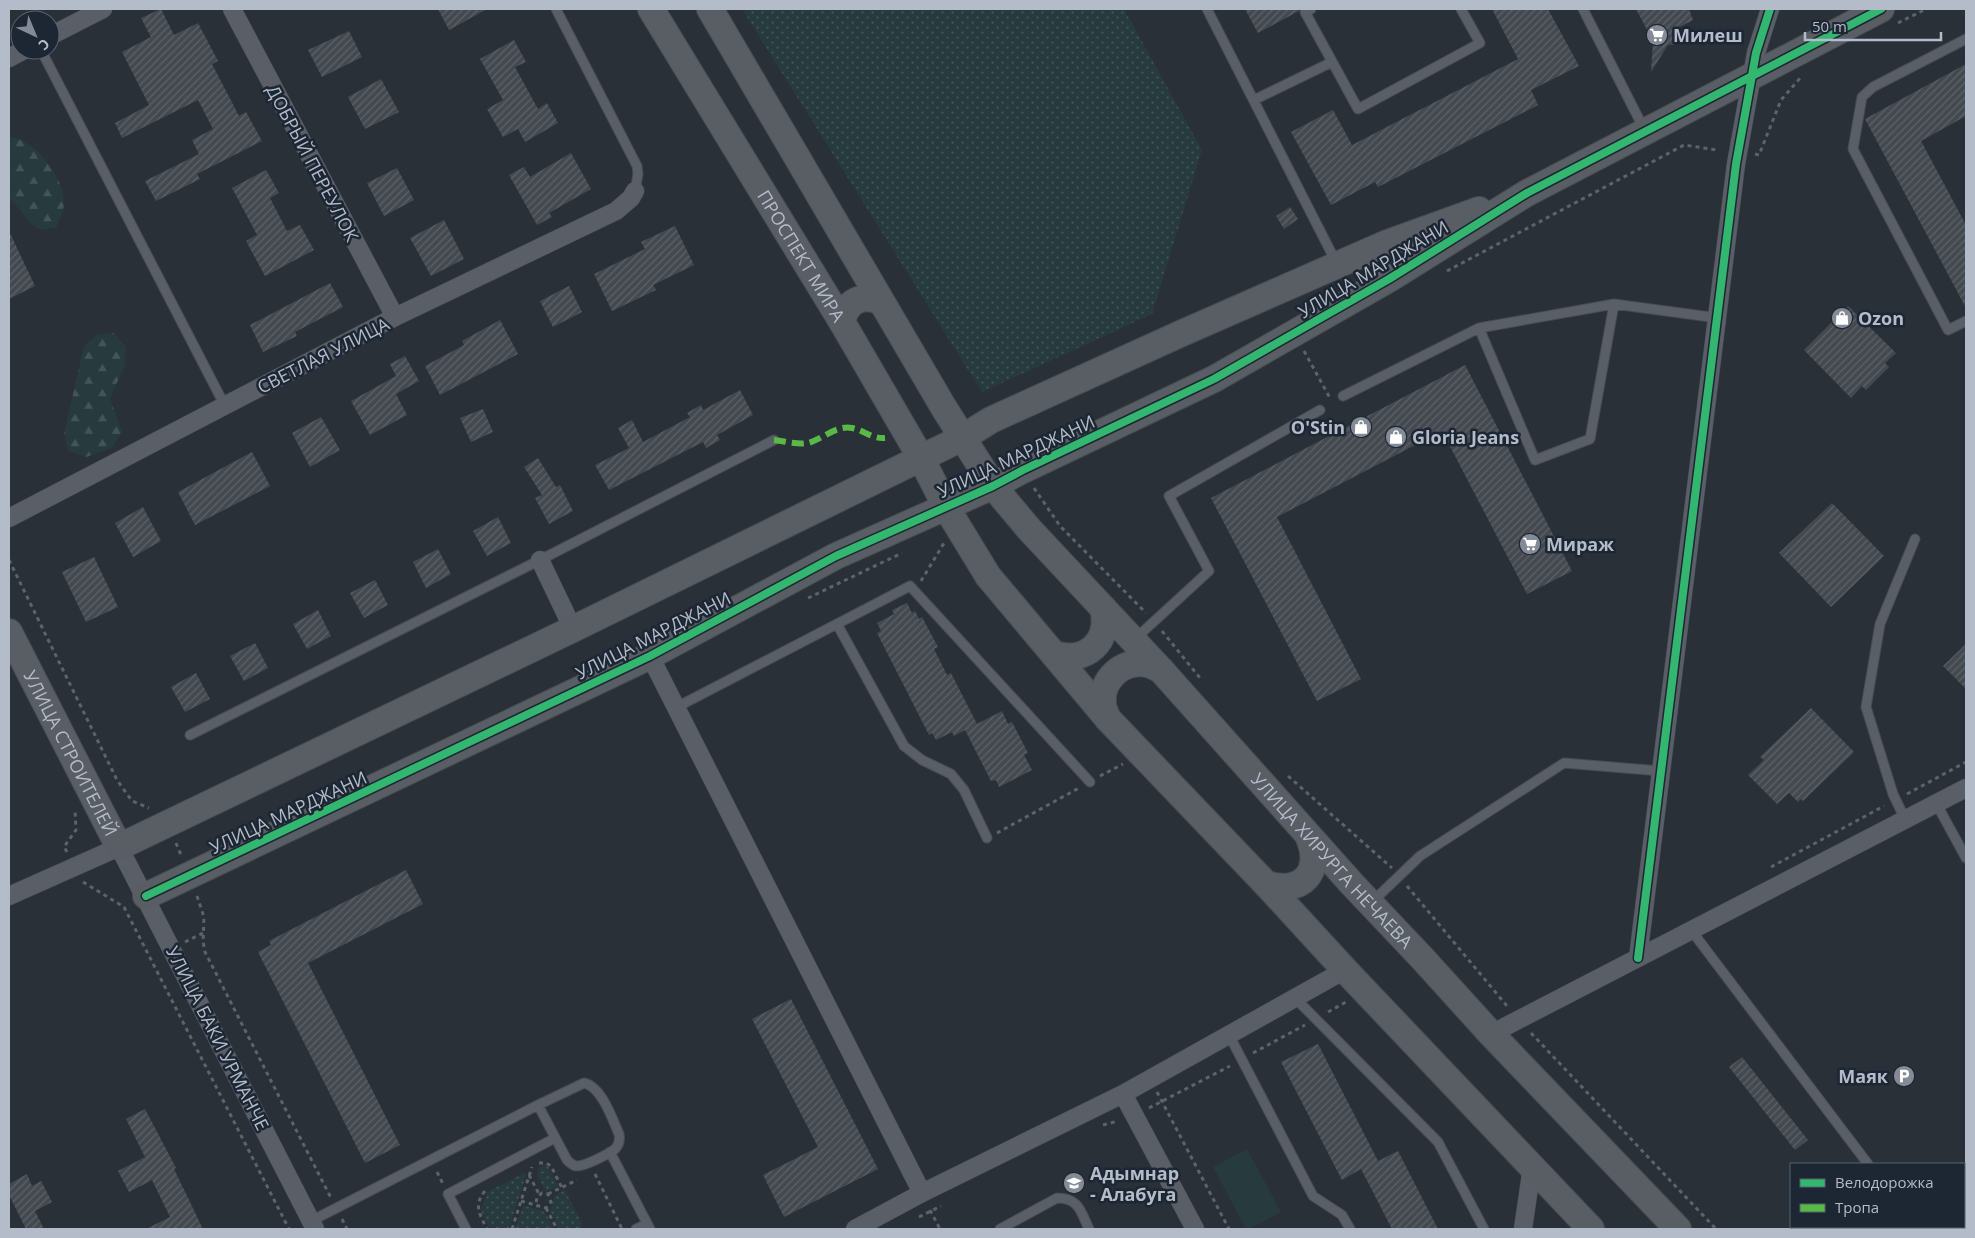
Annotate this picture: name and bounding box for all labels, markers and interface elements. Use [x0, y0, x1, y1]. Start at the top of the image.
north arrow [10, 10, 60, 60]
scale bar [1805, 10, 1941, 42]
text: 50 m [1812, 16, 1847, 36]
supermarket icon: Милеш [1645, 23, 1669, 47]
place label: Милеш [1673, 23, 1743, 47]
text: С [35, 35, 54, 55]
street label: ДОБРЫЙ ПЕРЕУЛОК [261, 80, 365, 246]
street label: ПРОСПЕКТ МИРА [752, 185, 851, 327]
street label: УЛИЦА МАРДЖАНИ [1294, 215, 1452, 323]
shop icon: Ozon [1830, 306, 1854, 330]
place label: Ozon [1858, 306, 1904, 330]
street label: СВЕТЛАЯ УЛИЦА [253, 311, 394, 399]
street label: УЛИЦА МАРДЖАНИ [933, 409, 1099, 503]
place label: O'Stin [1291, 415, 1345, 439]
shop icon: O'Stin [1349, 415, 1373, 439]
shop icon: Gloria Jeans [1384, 425, 1408, 449]
place label: Gloria Jeans [1412, 425, 1519, 449]
supermarket icon: Мираж [1518, 532, 1542, 556]
place label: Мираж [1546, 532, 1614, 556]
street label: УЛИЦА МАРДЖАНИ [571, 585, 735, 685]
street label: УЛИЦА СТРОИТЕЛЕЙ [19, 666, 123, 840]
street label: УЛИЦА МАРДЖАНИ [205, 765, 371, 859]
street label: УЛИЦА ХИРУРГА НЕЧАЕВА [1246, 768, 1419, 954]
street label: УЛИЦА БАКИ УРМАНЧЕ [161, 942, 275, 1134]
place label: Маяк [1838, 1064, 1889, 1088]
parking icon: Маяк [1892, 1064, 1916, 1088]
place label: Адымнар - Алабуга [1090, 1161, 1179, 1206]
legend [1790, 1163, 1965, 1228]
school or university icon: Адымнар - Алабуга [1062, 1171, 1086, 1195]
text: Велодорожка [1835, 1172, 1934, 1192]
text: Тропа [1835, 1197, 1879, 1217]

